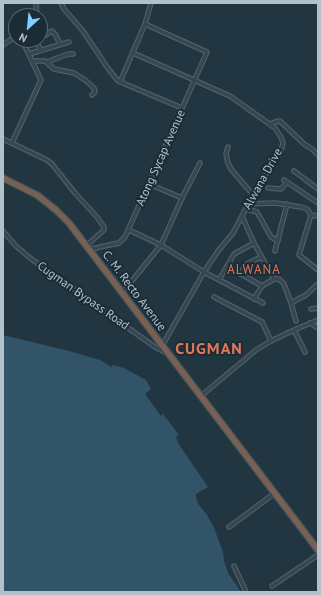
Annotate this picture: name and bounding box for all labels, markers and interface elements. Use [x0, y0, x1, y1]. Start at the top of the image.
north arrow [8, 8, 48, 48]
text: N [17, 30, 29, 46]
street label: Atong Sycap Avenue [133, 108, 189, 208]
street label: Alwana Drive [240, 146, 286, 212]
street label: C. M. Recto Avenue [99, 248, 169, 334]
street label: Cugman Bypass Road [34, 259, 132, 333]
district label: ALWANA [227, 262, 281, 278]
district label: CUGMAN [175, 339, 243, 359]

